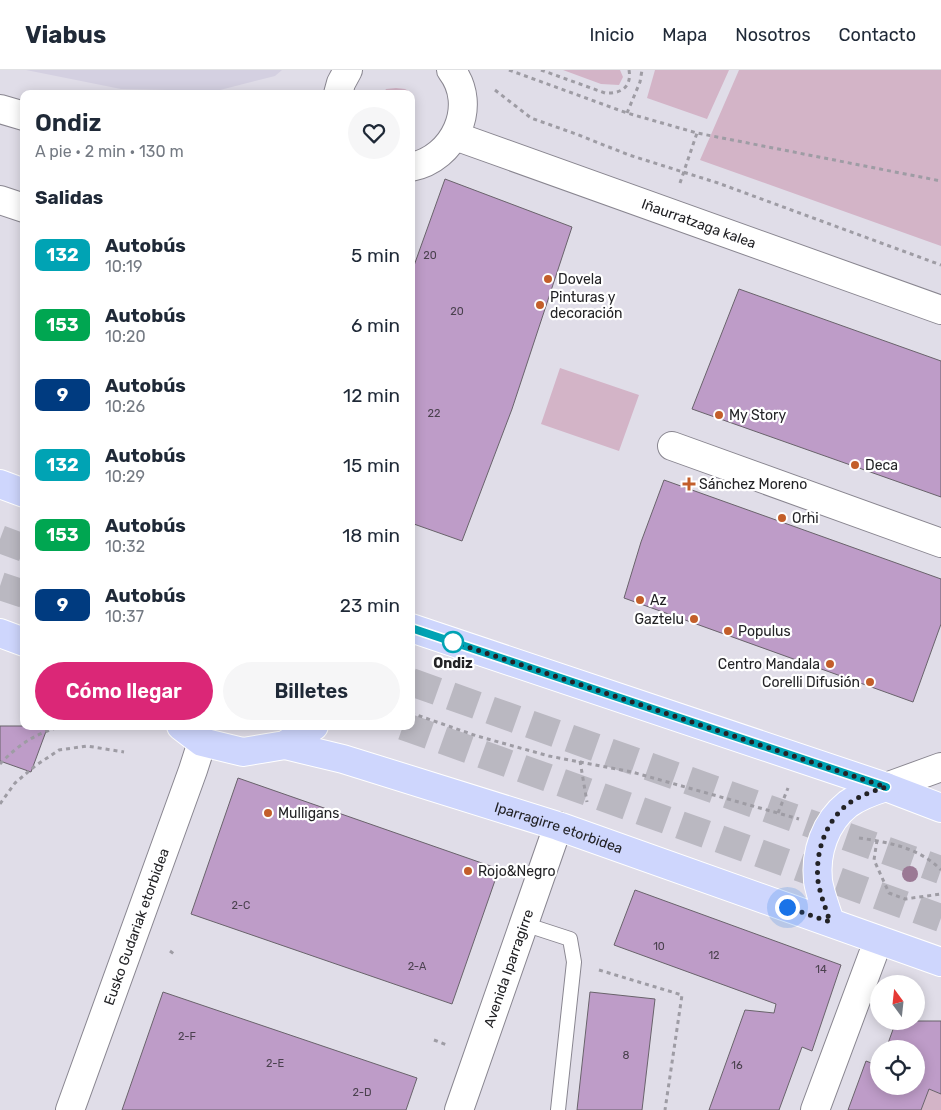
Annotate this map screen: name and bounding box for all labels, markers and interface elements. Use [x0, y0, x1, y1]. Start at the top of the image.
text: Viabus [25, 21, 106, 49]
text: Inicio [589, 24, 634, 46]
text: Mapa [662, 24, 707, 46]
text: Nosotros [735, 24, 811, 46]
text: Contacto [839, 24, 916, 46]
button: heart [348, 107, 400, 159]
text: Ondiz [35, 109, 102, 137]
text: A pie · 2 min · 130 m [35, 142, 184, 161]
text: Salidas [35, 186, 103, 209]
street label: Iñaurratzaga kalea [639, 195, 758, 252]
text: Autobús [105, 234, 186, 257]
text: 132 [46, 244, 79, 266]
text: 5 min [351, 244, 400, 267]
house number: 20 [423, 249, 437, 262]
text: 10:19 [105, 257, 142, 276]
place label: Dovela [558, 271, 602, 288]
marker: Dovela [542, 273, 554, 285]
place label: Pinturas y decoración [550, 289, 623, 322]
marker: Pinturas y decoración [534, 299, 546, 311]
text: Autobús [105, 304, 186, 327]
house number: 20 [450, 305, 464, 318]
text: 153 [46, 314, 79, 336]
text: 6 min [351, 314, 400, 337]
text: 10:20 [105, 327, 146, 346]
text: Autobús [105, 374, 186, 397]
text: 9 [57, 384, 68, 406]
text: 12 min [343, 384, 400, 407]
text: 10:26 [105, 397, 145, 416]
house number: 22 [428, 407, 440, 420]
place label: My Story [729, 407, 786, 424]
marker: My Story [713, 409, 725, 421]
text: Autobús [105, 444, 186, 467]
text: 132 [46, 454, 79, 476]
text: 15 min [343, 454, 400, 477]
place label: Deca [865, 457, 898, 474]
marker: Deca [849, 459, 861, 471]
text: 10:29 [105, 467, 145, 486]
place label: Sánchez Moreno [699, 476, 807, 493]
marker: Sánchez Moreno [683, 478, 695, 490]
place label: Orhi [792, 510, 819, 527]
marker: Orhi [776, 512, 788, 524]
text: Autobús [105, 514, 186, 537]
text: 153 [46, 524, 79, 546]
text: 18 min [342, 524, 400, 547]
text: 10:32 [105, 537, 145, 556]
text: Autobús [105, 584, 186, 607]
place label: Az [650, 592, 667, 609]
text: 9 [57, 594, 68, 616]
text: 23 min [340, 594, 400, 617]
marker: Az [634, 594, 646, 606]
text: 10:37 [105, 607, 144, 626]
place label: Gaztelu [634, 611, 684, 628]
marker: Gaztelu [688, 613, 700, 625]
place label: Populus [738, 623, 791, 640]
marker: Populus [722, 625, 734, 637]
marker: Ondiz [442, 631, 464, 653]
place label: Ondiz [433, 655, 473, 672]
place label: Centro Mandala [718, 656, 820, 673]
marker: Centro Mandala [824, 658, 836, 670]
button: Cómo llegar [35, 662, 213, 720]
button: Billetes [223, 662, 400, 720]
place label: Corelli Difusión [762, 674, 860, 691]
marker: Corelli Difusión [864, 676, 876, 688]
street label: Iparragirre etorbidea [492, 799, 625, 857]
place label: Mulligans [278, 805, 339, 822]
marker: Mulligans [262, 807, 274, 819]
street label: Eusko Gudariak etorbidea [101, 846, 173, 1008]
place label: Rojo&Negro [478, 863, 556, 880]
marker: Rojo&Negro [462, 865, 474, 877]
your location [775, 895, 800, 920]
house number: 2-C [232, 899, 250, 912]
street label: Avenida Iparragirre [480, 907, 537, 1030]
house number: 10 [653, 940, 665, 953]
house number: 12 [708, 949, 720, 962]
house number: 2-A [408, 960, 427, 973]
house number: 14 [815, 963, 827, 976]
north arrow [870, 975, 925, 1030]
map controls [870, 975, 925, 1095]
house number: 2-F [178, 1030, 196, 1043]
button: locate [870, 1040, 925, 1095]
house number: 8 [623, 1049, 630, 1062]
house number: 2-E [266, 1057, 284, 1070]
house number: 16 [731, 1059, 743, 1072]
house number: 2-D [352, 1086, 372, 1099]

